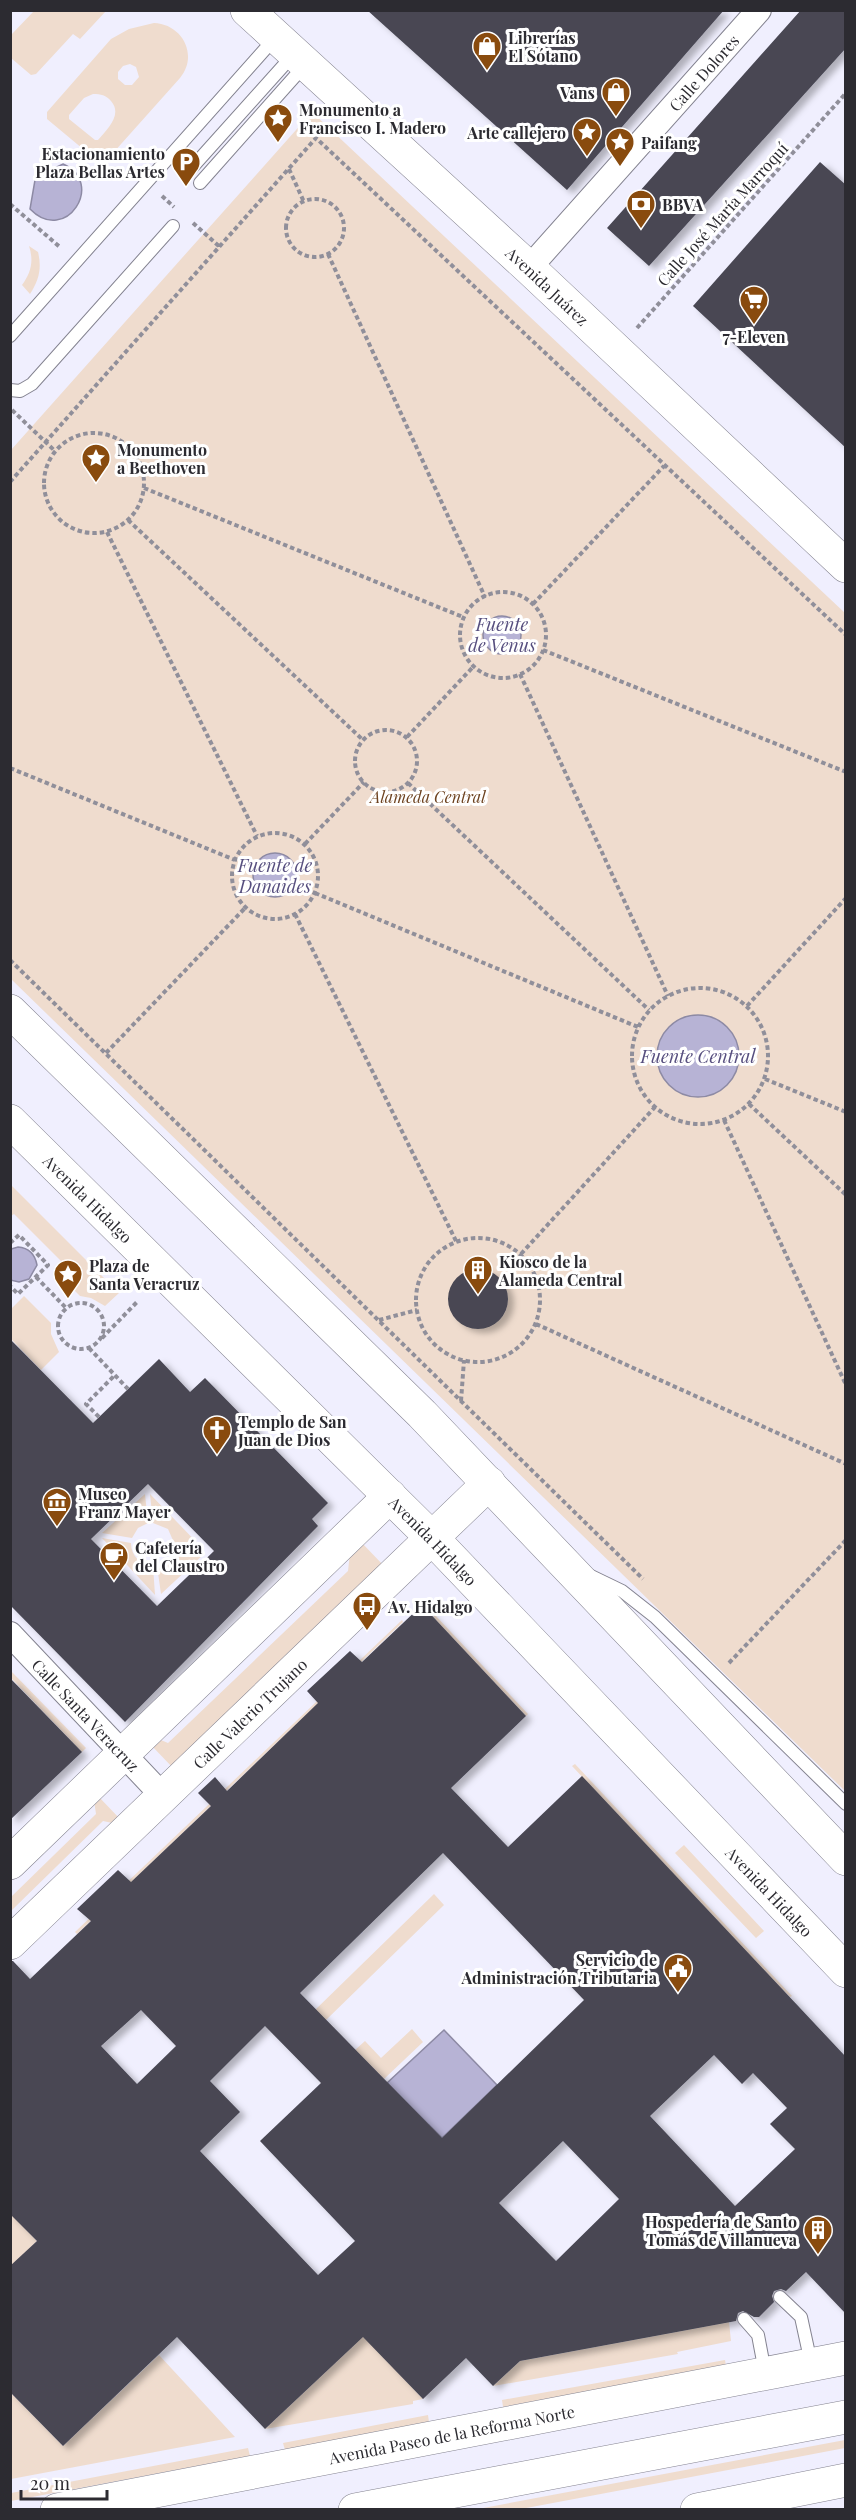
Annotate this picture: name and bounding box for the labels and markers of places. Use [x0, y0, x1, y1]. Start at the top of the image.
place label: Librerías El Sótano [508, 27, 578, 66]
shop icon: Librerías El Sótano [471, 30, 503, 72]
shop icon: Vans [600, 76, 632, 118]
place label: Vans [559, 82, 595, 103]
place label: Monumento a Francisco I. Madero [299, 99, 446, 138]
place icon: Monumento a Francisco I. Madero [262, 102, 294, 144]
place icon: Arte callejero [571, 116, 603, 158]
place label: Arte callejero [466, 122, 566, 143]
place icon: Paifang [604, 126, 636, 168]
place label: Paifang [641, 132, 697, 153]
place label: Estacionamiento Plaza Bellas Artes [35, 143, 165, 182]
parking icon: Estacionamiento Plaza Bellas Artes [170, 146, 202, 188]
bank icon: BBVA [625, 188, 657, 230]
place label: BBVA [662, 194, 704, 215]
supermarket icon: 7-Eleven [738, 284, 770, 326]
place label: 7-Eleven [722, 326, 786, 347]
place label: Monumento a Beethoven [117, 439, 207, 478]
place icon: Monumento a Beethoven [80, 442, 112, 484]
place label: Kiosco de la Alameda Central [498, 1251, 622, 1290]
building icon: Kiosco de la Alameda Central [462, 1254, 494, 1296]
place label: Plaza de Santa Veracruz [89, 1255, 200, 1294]
place icon: Plaza de Santa Veracruz [52, 1258, 84, 1300]
place label: Templo de San Juan de Dios [237, 1411, 347, 1450]
church icon: Templo de San Juan de Dios [201, 1414, 233, 1456]
place label: Museo Franz Mayer [78, 1483, 171, 1522]
museum icon: Museo Franz Mayer [41, 1486, 73, 1528]
place label: Cafetería del Claustro [135, 1537, 225, 1576]
cafe icon: Cafetería del Claustro [98, 1540, 130, 1582]
bus stop icon: Av. Hidalgo [351, 1590, 383, 1632]
place label: Av. Hidalgo [387, 1596, 472, 1617]
place label: Servicio de Administración Tributaria [460, 1949, 658, 1988]
public building icon: Servicio de Administración Tributaria [662, 1952, 694, 1994]
place label: Hospedería de Santo Tomás de Villanueva [645, 2211, 798, 2250]
building icon: Hospedería de Santo Tomás de Villanueva [802, 2214, 834, 2256]

